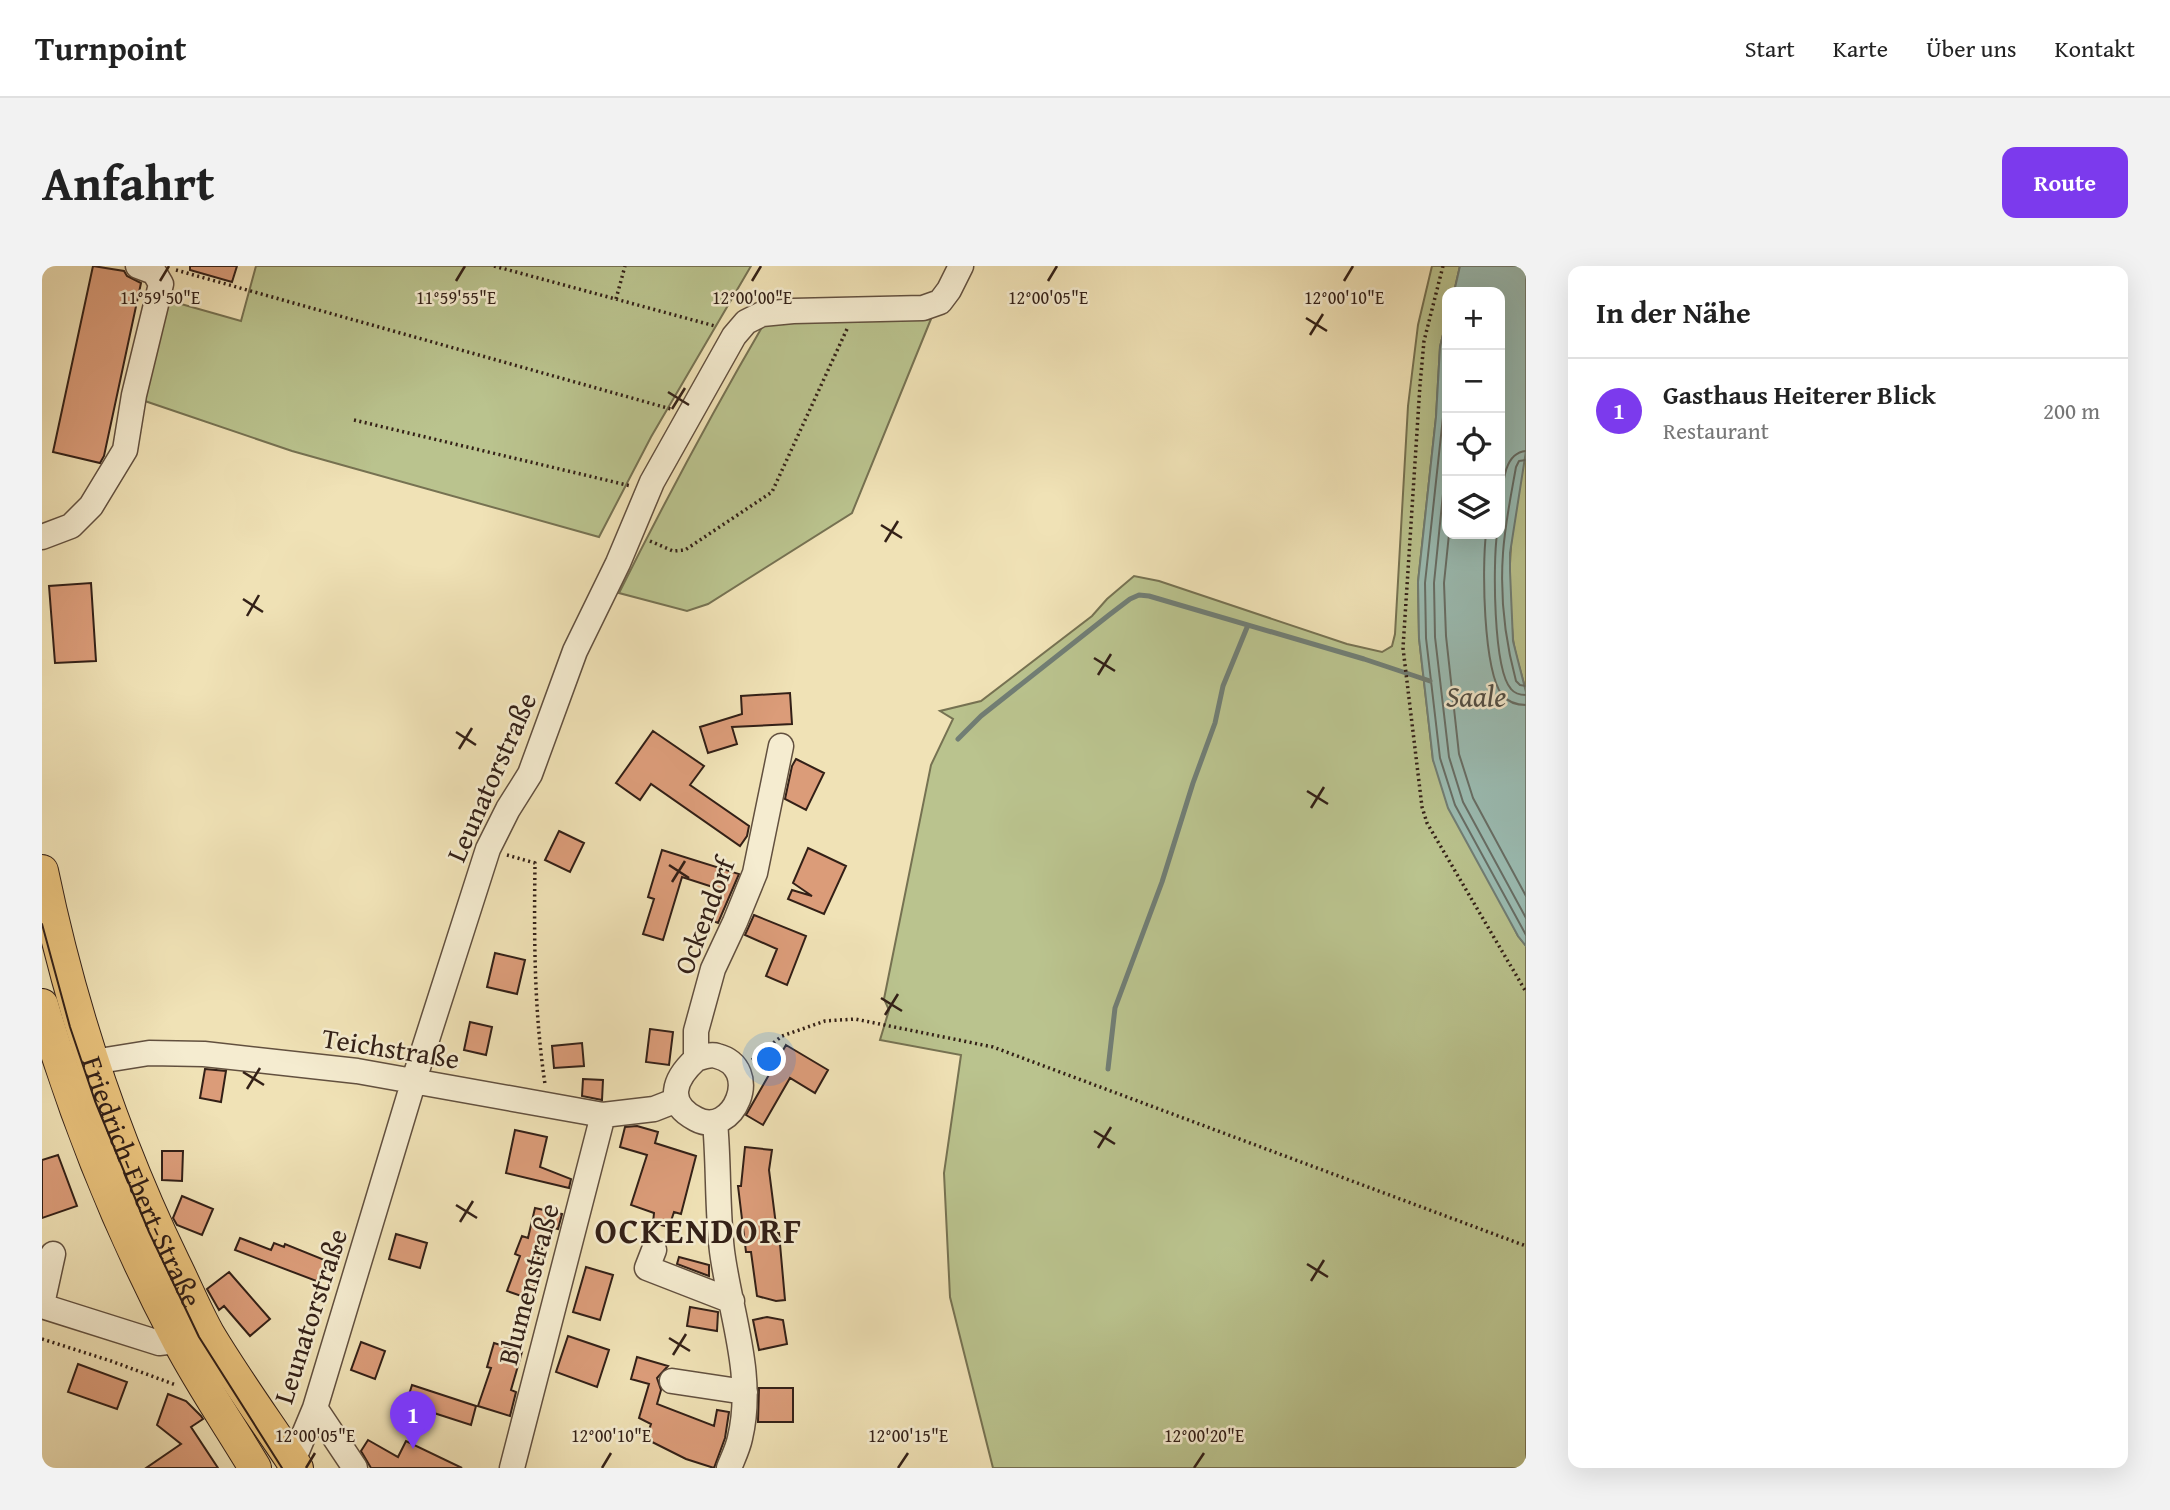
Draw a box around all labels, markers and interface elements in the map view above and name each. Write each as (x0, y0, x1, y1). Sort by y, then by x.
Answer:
text: Turnpoint (35, 24, 187, 72)
text: Start (1745, 31, 1795, 66)
text: Karte (1833, 31, 1888, 66)
text: Über uns (1926, 31, 2017, 66)
text: Kontakt (2055, 31, 2135, 66)
text: Anfahrt (42, 146, 215, 218)
button: Route (2002, 147, 2128, 218)
text: 11°59'50"E (120, 284, 200, 311)
text: 11°59'55"E (416, 284, 496, 311)
text: 12°00'00"E (712, 284, 792, 311)
text: 12°00'05"E (1008, 284, 1088, 311)
text: 12°00'10"E (1304, 284, 1384, 311)
map controls (1442, 287, 1505, 539)
button: + (1442, 287, 1505, 350)
text: In der Nähe (1596, 290, 1751, 334)
button: − (1442, 350, 1505, 413)
text: Gasthaus Heiterer Blick (1663, 375, 1936, 414)
text: 1 (1613, 394, 1625, 427)
text: 200 m (2043, 394, 2100, 427)
button: locate (1442, 413, 1505, 476)
text: Restaurant (1663, 414, 1769, 447)
button: layers (1442, 476, 1505, 539)
water label: Saale (1446, 674, 1506, 718)
street label: Leunatorstraße (435, 685, 546, 868)
street label: Ockendorf (663, 849, 745, 980)
street label: Teichstraße (320, 1016, 463, 1079)
your location (752, 1042, 786, 1076)
street label: Friedrich-Ebert-Straße (72, 1051, 213, 1314)
street label: Blumenstraße (486, 1199, 569, 1369)
district label: OCKENDORF (595, 1205, 803, 1256)
street label: Leunatorstraße (262, 1223, 357, 1409)
pin: 1 (390, 1391, 436, 1449)
text: 12°00'05"E (275, 1422, 355, 1449)
text: 12°00'10"E (571, 1422, 651, 1449)
text: 12°00'15"E (868, 1422, 948, 1449)
text: 12°00'20"E (1164, 1422, 1244, 1449)

